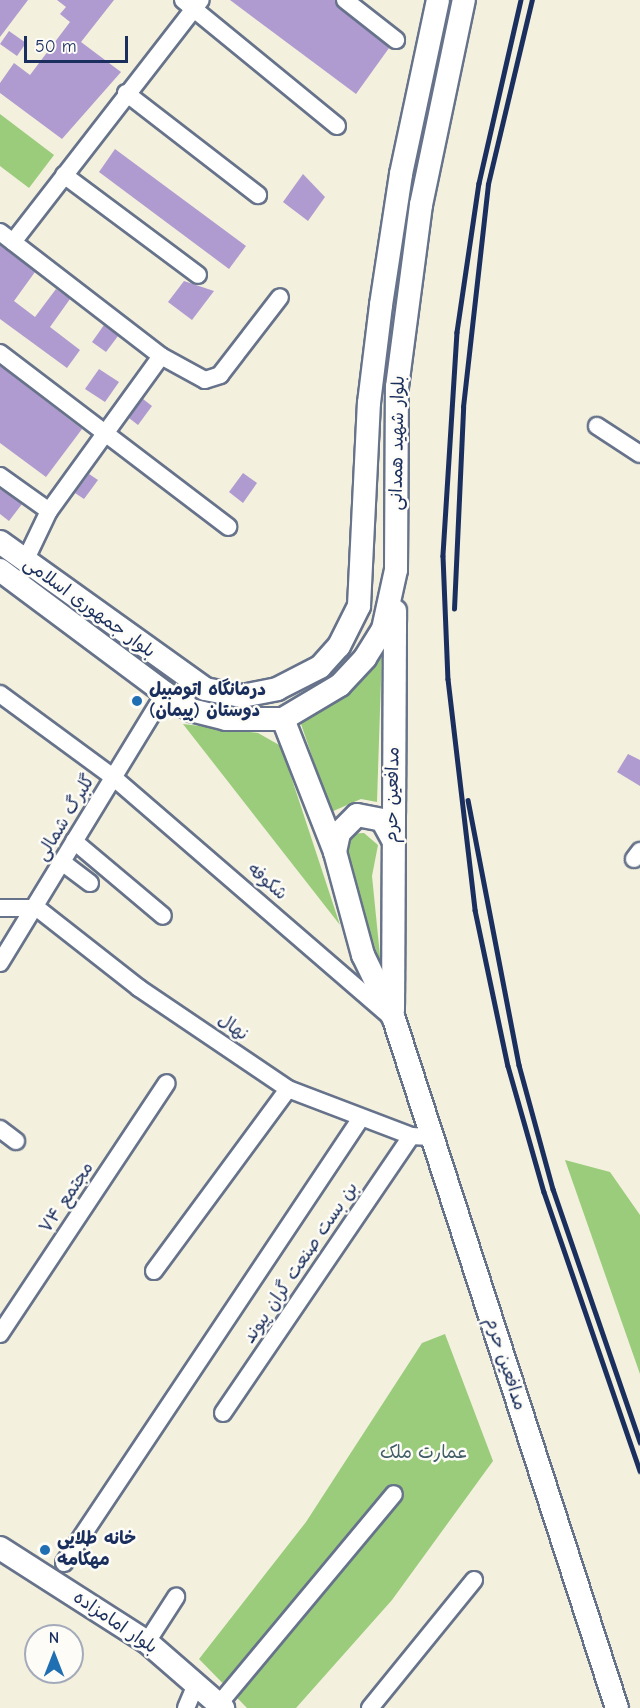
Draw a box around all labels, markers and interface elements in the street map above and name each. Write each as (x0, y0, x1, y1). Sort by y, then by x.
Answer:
scale bar (27, 24, 130, 62)
text: 50 m (35, 36, 77, 57)
street label: بلوار شهید همدانی (386, 375, 410, 511)
street label: بلوار جمهوری اسلامی (19, 553, 159, 663)
place label: درمانگاه اتومبیل دوستان (پیمان) (149, 680, 266, 722)
marker: درمانگاه اتومبیل دوستان (پیمان) (130, 694, 144, 708)
street label: مدافعین حرم (381, 747, 405, 843)
street label: گلبرگ شمالی (32, 771, 100, 865)
street label: شکوفه (243, 859, 291, 905)
street label: نهال (213, 1010, 253, 1046)
street label: مجتمع ۷۴ (35, 1158, 99, 1238)
street label: بن بست صنعت گران پیوند (239, 1178, 363, 1348)
street label: مدافعین حرم (480, 1315, 530, 1413)
park label: عمارت ملک (380, 1442, 468, 1464)
place label: خانه طلایی مهکامه (57, 1529, 136, 1572)
marker: خانه طلایی مهکامه (38, 1543, 52, 1557)
street label: بلوار امامزاده (69, 1587, 161, 1659)
north arrow (24, 1624, 84, 1684)
text: N (49, 1629, 59, 1647)

